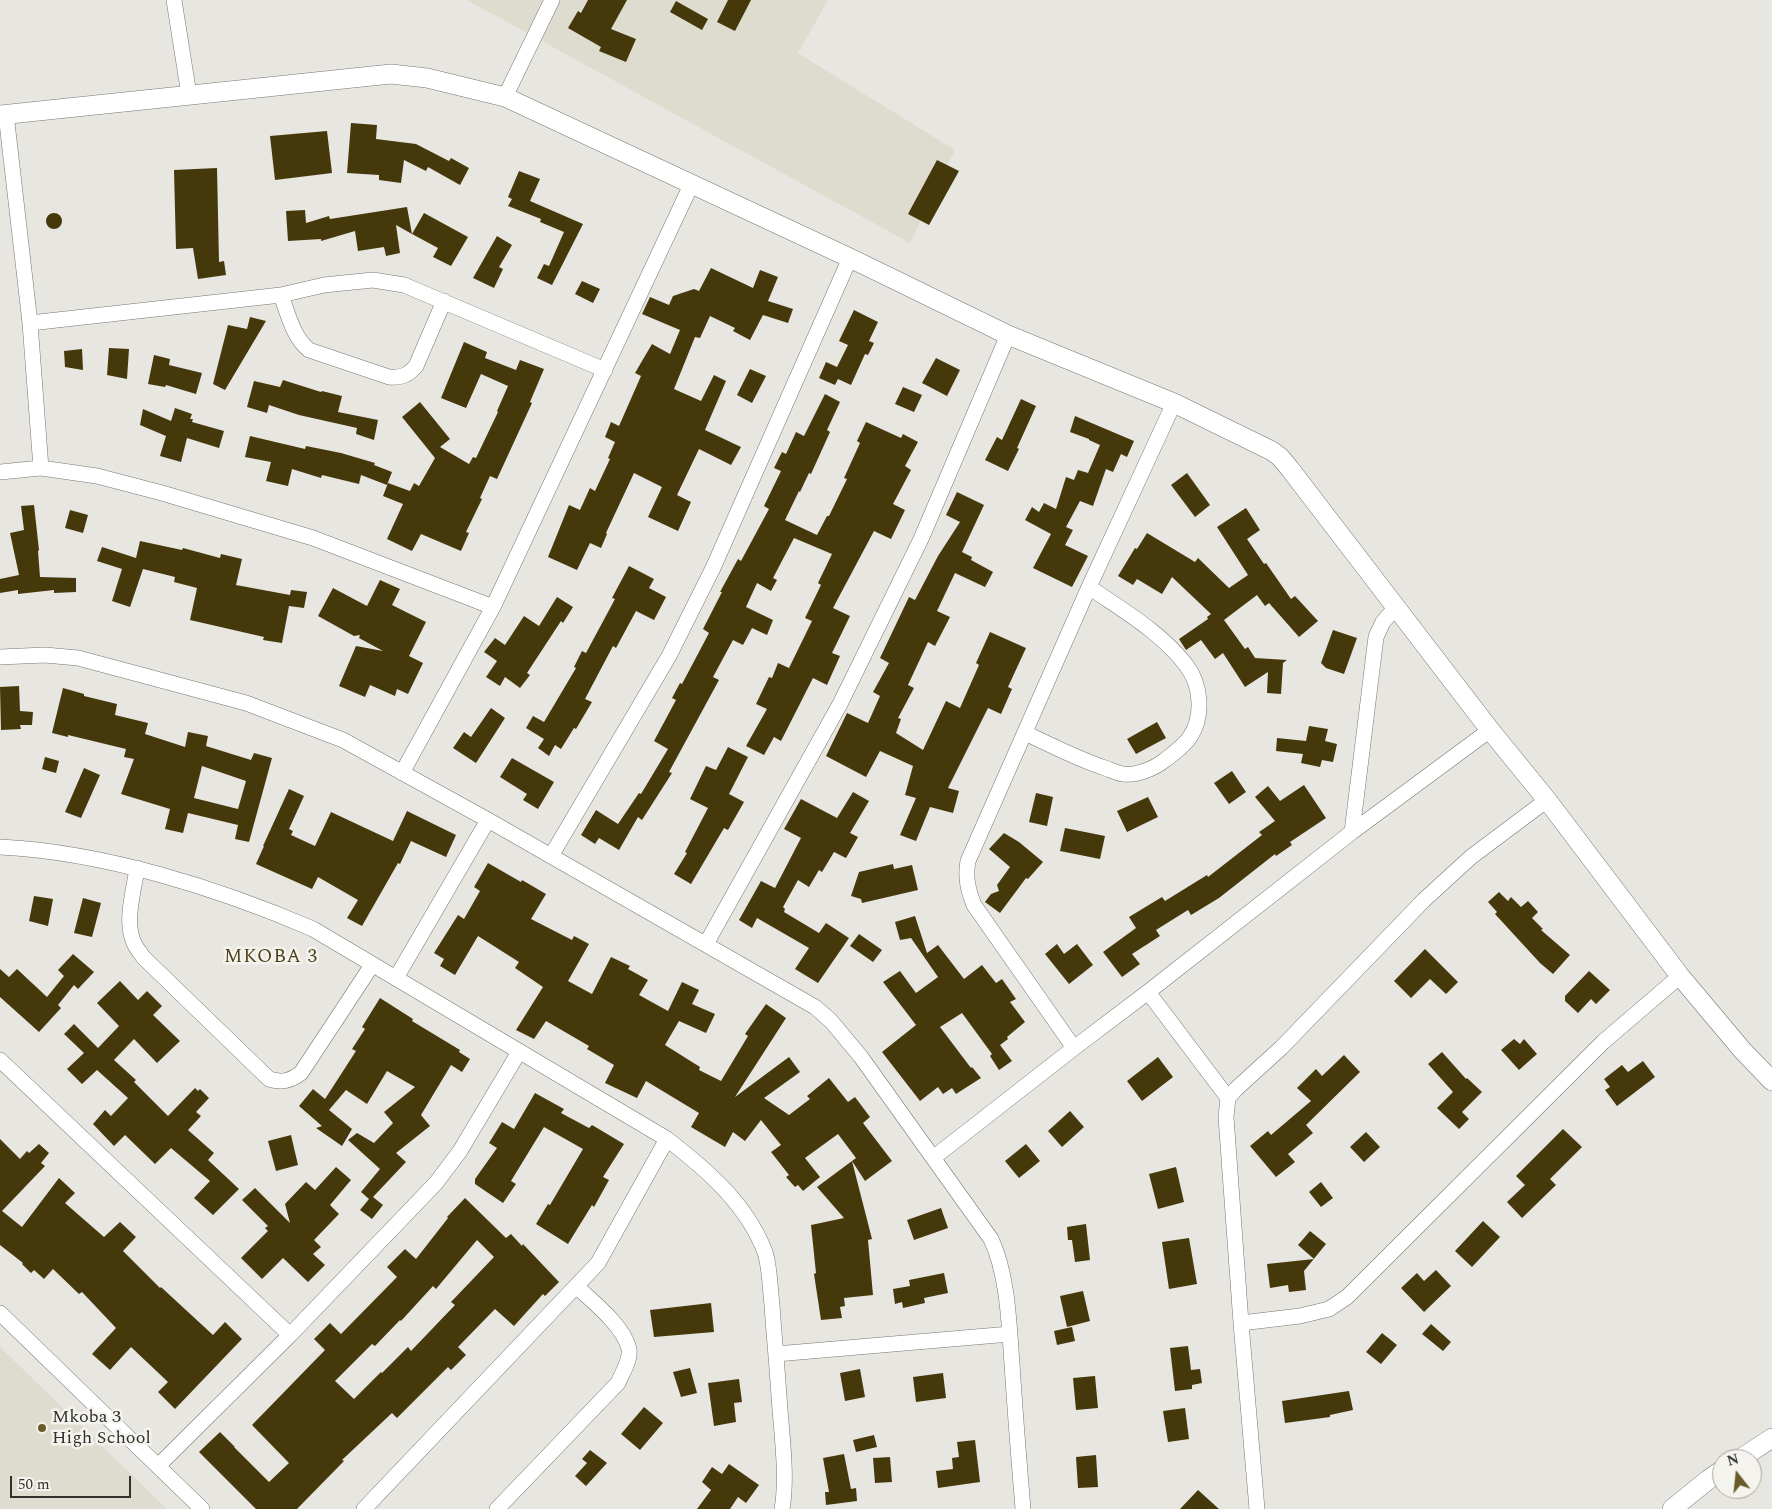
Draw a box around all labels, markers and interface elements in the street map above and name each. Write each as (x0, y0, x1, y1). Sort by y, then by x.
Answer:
district label: MKOBA 3 (223, 947, 319, 969)
place label: Mkoba 3 High School (52, 1407, 151, 1450)
marker: Mkoba 3 High School (36, 1422, 48, 1434)
text: N (1725, 1448, 1741, 1472)
north arrow (1712, 1449, 1762, 1499)
scale bar (12, 1466, 134, 1498)
text: 50 m (18, 1473, 50, 1496)

